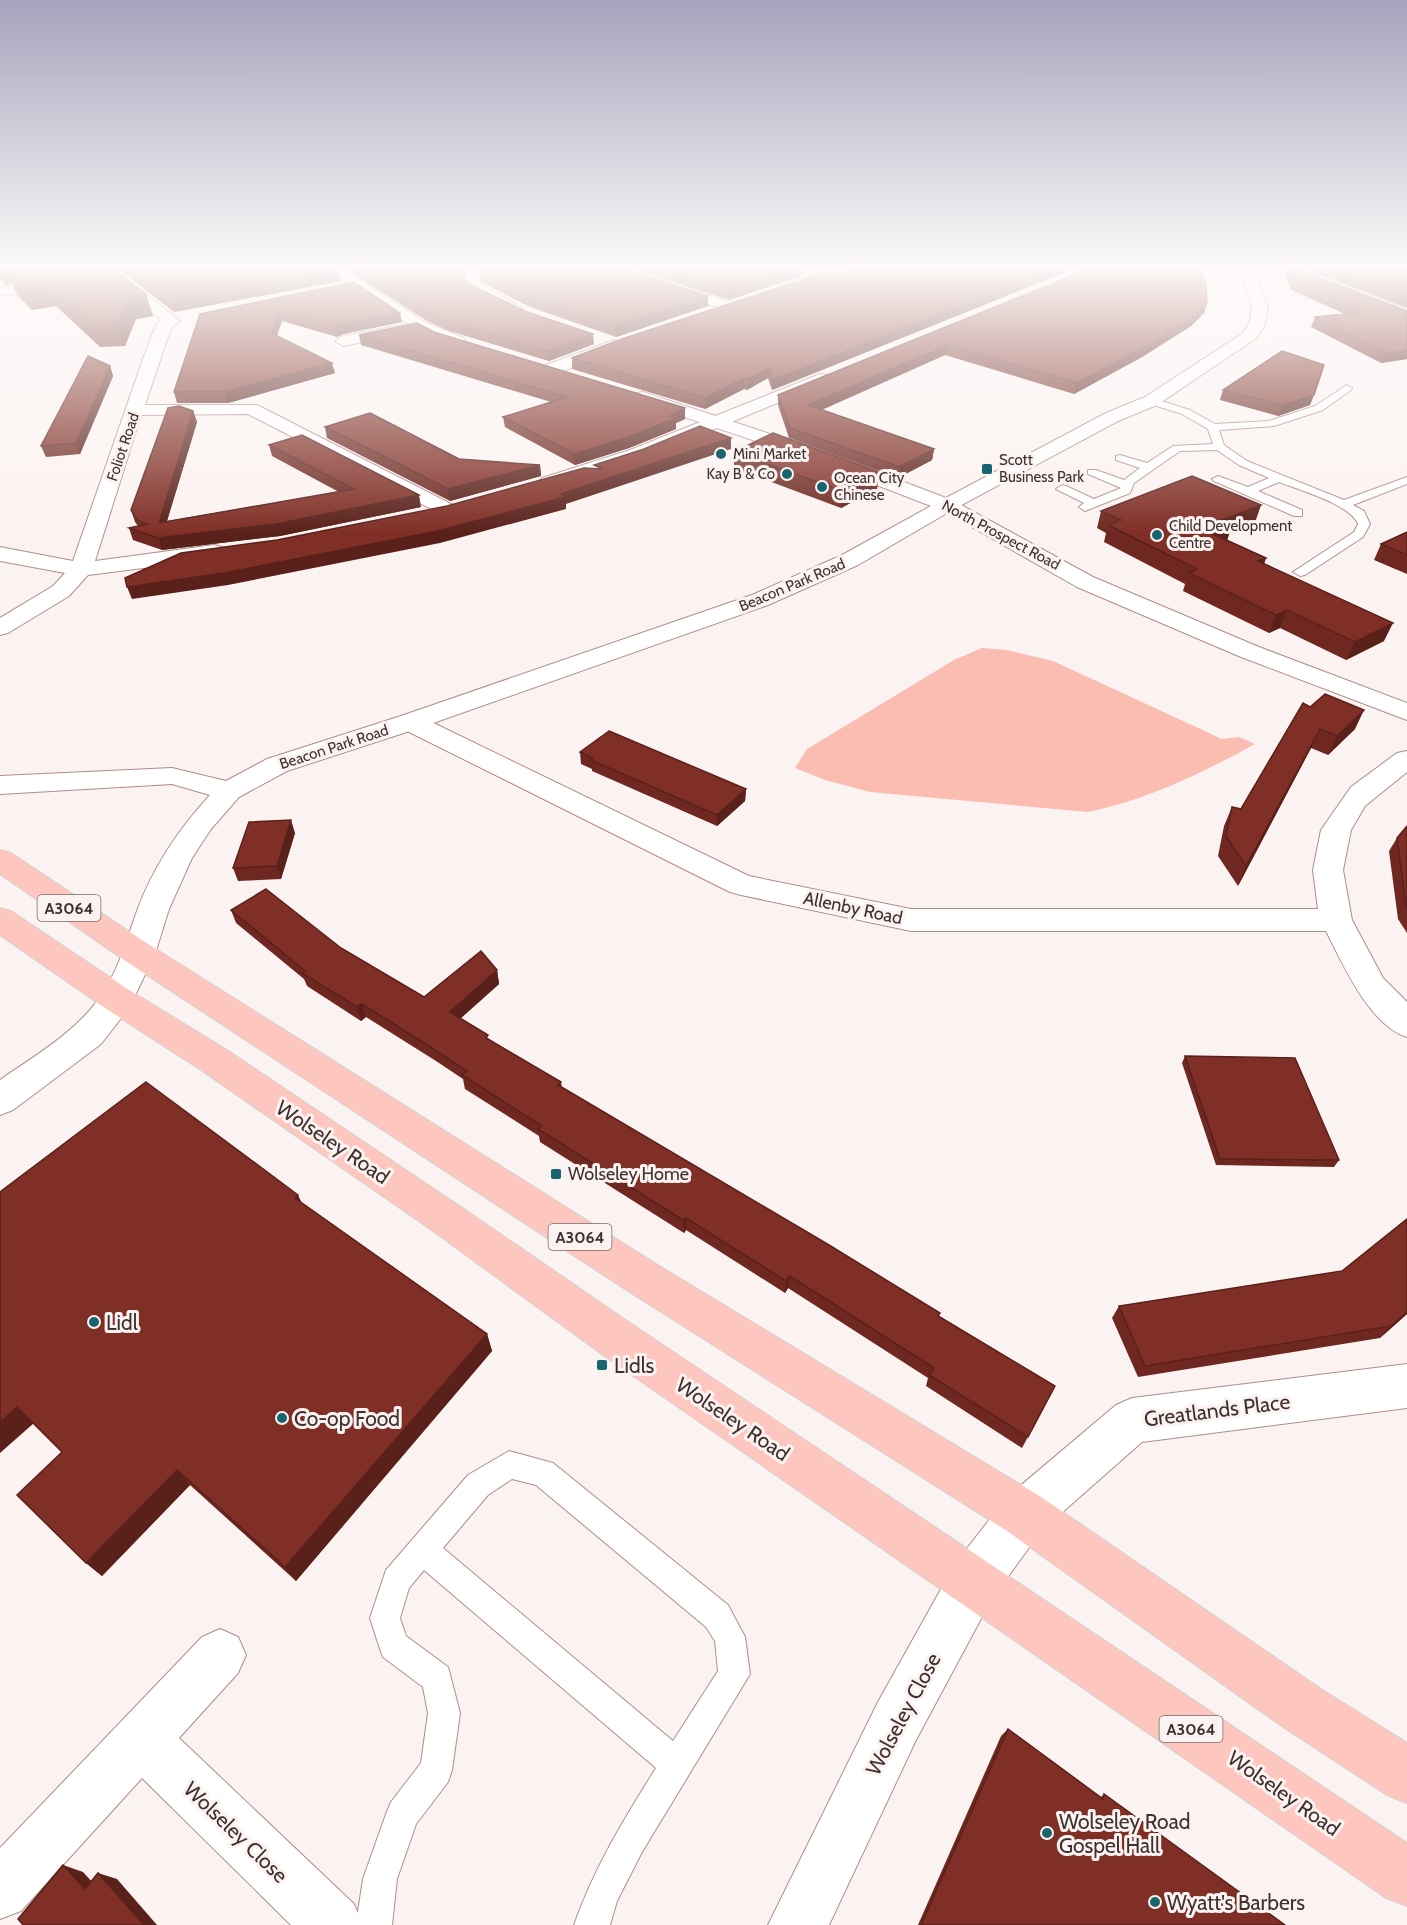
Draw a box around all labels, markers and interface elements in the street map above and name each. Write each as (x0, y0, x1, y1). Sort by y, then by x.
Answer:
street label: Foliot Road (103, 410, 143, 484)
place label: Mini Market (733, 445, 806, 463)
marker: Mini Market (714, 447, 728, 461)
place label: Scott Business Park (999, 451, 1084, 486)
marker: Scott Business Park (980, 462, 994, 476)
place label: Kay B & Co (707, 465, 775, 483)
marker: Kay B & Co (780, 467, 794, 481)
place label: Ocean City Chinese (834, 469, 905, 504)
marker: Ocean City Chinese (815, 480, 829, 494)
street label: North Prospect Road (939, 496, 1063, 574)
place label: Child Development Centre (1169, 517, 1292, 552)
marker: Child Development Centre (1150, 528, 1164, 542)
street label: Beacon Park Road (736, 555, 848, 615)
street label: Beacon Park Road (277, 721, 391, 773)
street label: Allenby Road (801, 887, 905, 929)
road number: A3064 (38, 895, 100, 921)
street label: Wolseley Road (272, 1095, 394, 1189)
place label: Wolseley Home (568, 1163, 689, 1185)
marker: Wolseley Home (549, 1167, 563, 1181)
road number: A3064 (548, 1224, 612, 1250)
place label: Lidl (106, 1310, 138, 1335)
marker: Lidl (87, 1315, 101, 1329)
place label: Lidls (614, 1353, 655, 1378)
marker: Lidls (595, 1358, 609, 1372)
street label: Wolseley Road (672, 1372, 794, 1466)
street label: Greatlands Place (1143, 1389, 1292, 1431)
place label: Co-op Food (294, 1406, 400, 1431)
marker: Co-op Food (275, 1411, 289, 1425)
street label: Wolseley Close (860, 1648, 946, 1779)
road number: A3064 (1160, 1716, 1222, 1742)
street label: Wolseley Road (1223, 1745, 1345, 1841)
street label: Wolseley Close (179, 1776, 293, 1888)
place label: Wolseley Road Gospel Hall (1059, 1809, 1190, 1858)
marker: Wolseley Road Gospel Hall (1040, 1826, 1054, 1840)
place label: Wyatt's Barbers (1167, 1890, 1305, 1915)
marker: Wyatt's Barbers (1148, 1895, 1162, 1909)

